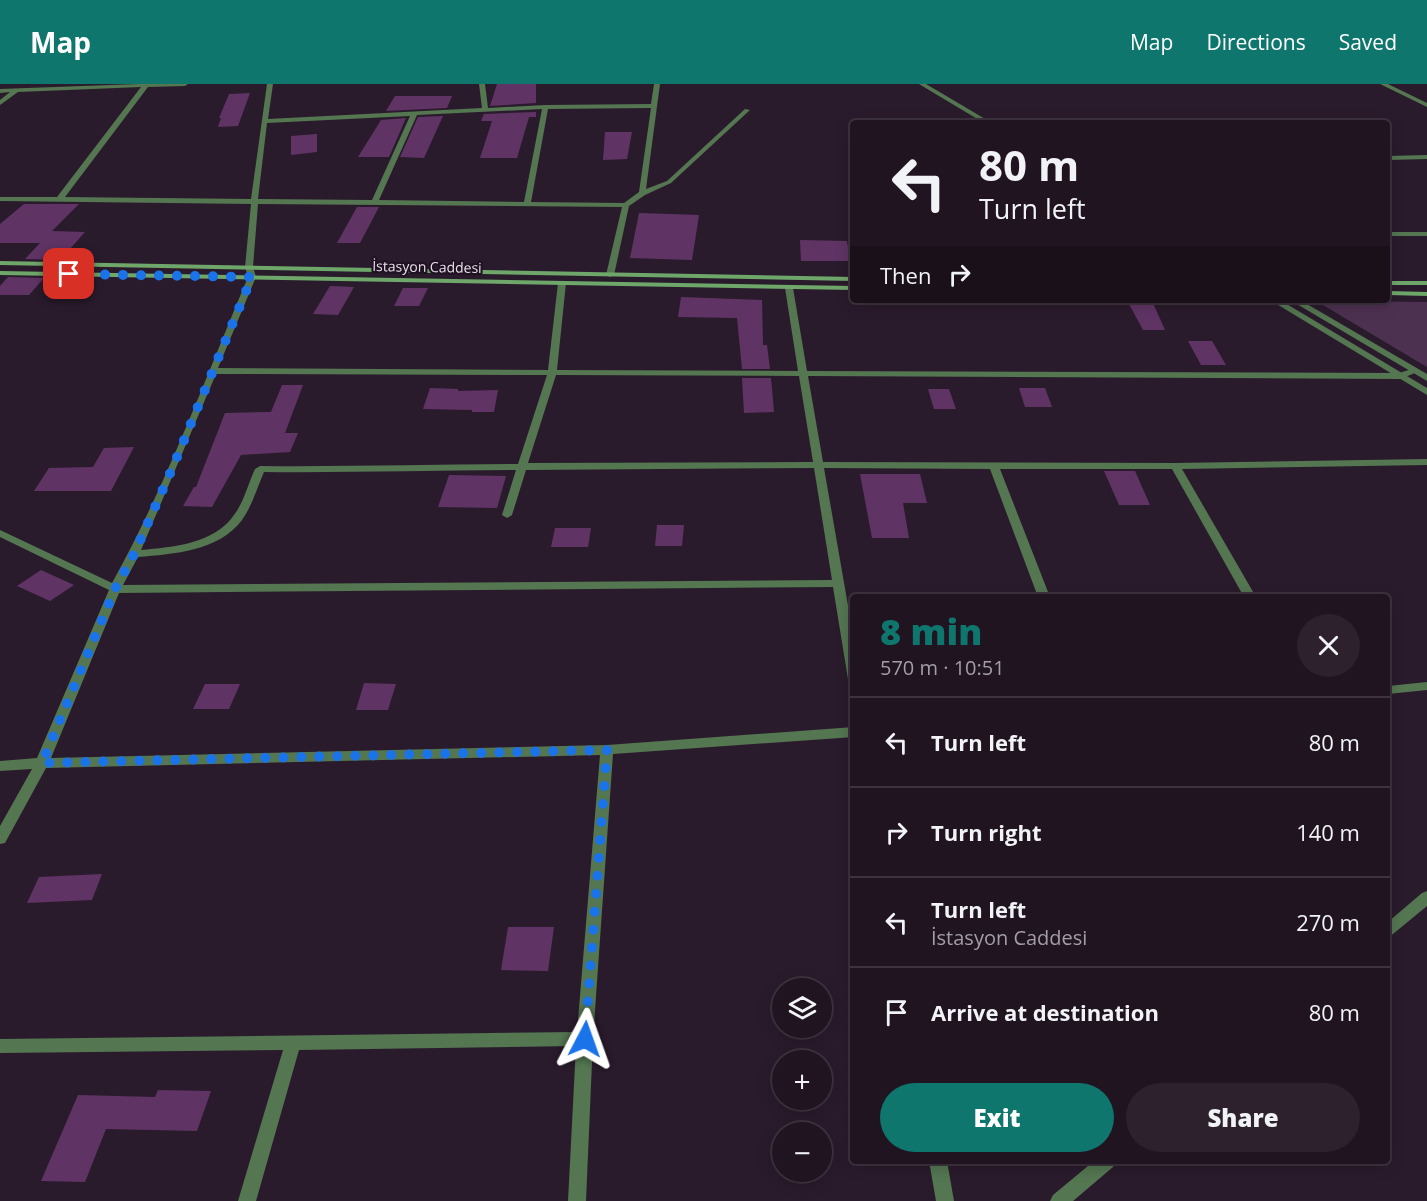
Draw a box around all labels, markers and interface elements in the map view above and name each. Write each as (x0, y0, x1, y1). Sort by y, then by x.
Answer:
text: Map (30, 23, 91, 61)
text: Map (1130, 28, 1173, 56)
text: Directions (1206, 28, 1306, 56)
text: Saved (1339, 28, 1397, 56)
text: 80 m (979, 136, 1079, 193)
icon: left (880, 144, 958, 222)
text: Turn left (979, 190, 1086, 227)
pin (43, 248, 94, 299)
street label: İstasyon Caddesi (372, 256, 482, 277)
icon: arrive (52, 257, 85, 290)
icon: right (943, 258, 976, 291)
text: Then (880, 260, 931, 290)
text: 8 min (880, 607, 982, 656)
button: close (1297, 614, 1360, 677)
text: 570 m · 10:51 (880, 654, 1005, 681)
icon: left (880, 726, 913, 759)
text: Turn left (931, 727, 1026, 757)
text: 80 m (1309, 727, 1360, 757)
icon: right (880, 816, 913, 849)
text: Turn right (931, 817, 1042, 847)
text: 140 m (1296, 817, 1360, 847)
text: Turn left (931, 894, 1026, 924)
icon: left (880, 906, 913, 939)
text: 270 m (1296, 907, 1360, 937)
text: İstasyon Caddesi (931, 924, 1087, 951)
map controls (772, 978, 832, 1182)
button: layers (772, 978, 832, 1038)
icon: arrive (880, 996, 913, 1029)
text: Arrive at destination (931, 997, 1159, 1027)
text: 80 m (1309, 997, 1360, 1027)
position arrow (553, 1007, 617, 1071)
button: + (772, 1050, 832, 1110)
button: Exit (880, 1083, 1114, 1152)
button: Share (1126, 1083, 1360, 1152)
button: − (772, 1122, 832, 1182)

